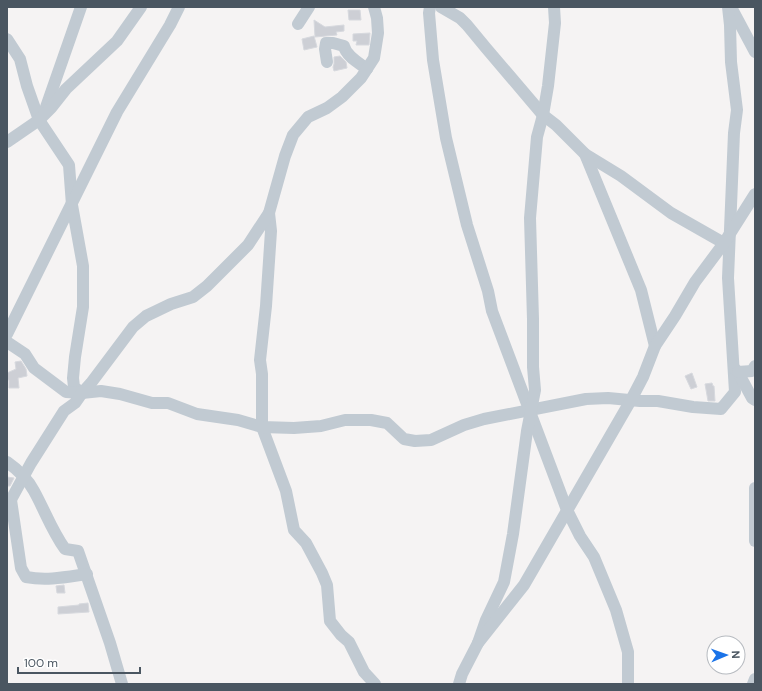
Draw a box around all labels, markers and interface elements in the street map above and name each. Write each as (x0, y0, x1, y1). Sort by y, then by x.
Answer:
north arrow (706, 635, 746, 675)
scale bar (18, 649, 140, 675)
text: N (729, 650, 743, 659)
text: 100 m (24, 655, 58, 671)

